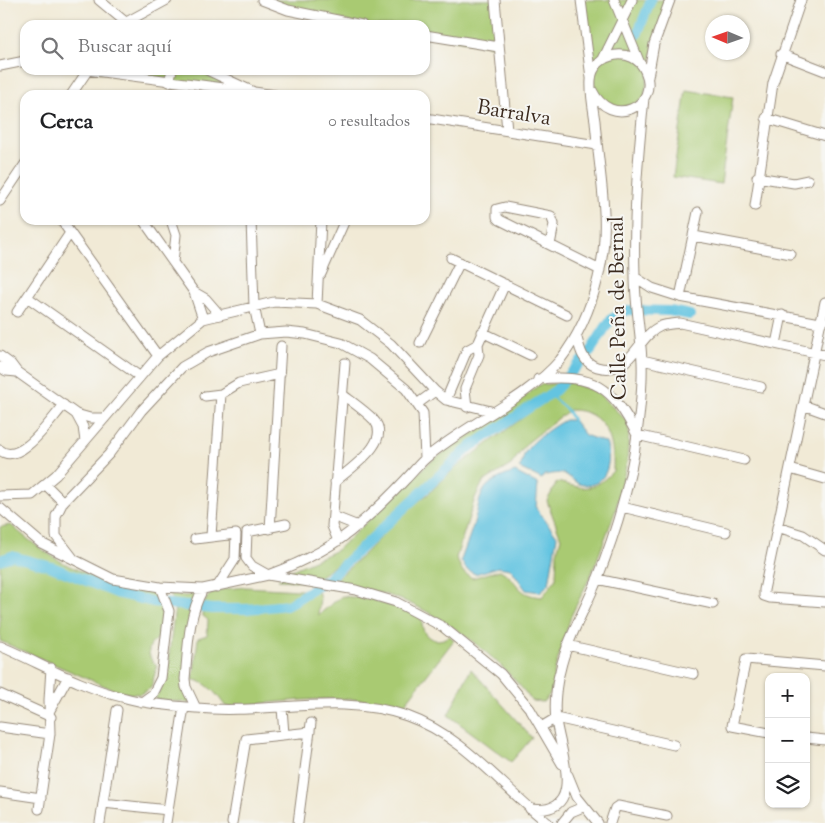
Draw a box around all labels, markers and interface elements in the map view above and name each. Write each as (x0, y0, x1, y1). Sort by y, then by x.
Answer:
north arrow (705, 15, 750, 60)
search box (20, 20, 430, 75)
icon: search (38, 34, 66, 62)
text: Buscar aquí (78, 34, 172, 61)
street label: Barralva (475, 93, 553, 135)
text: Cerca (40, 108, 93, 138)
text: 0 resultados (328, 111, 410, 134)
street label: Calle Peña de Bernal (602, 216, 636, 400)
map controls (765, 673, 810, 808)
button: + (765, 673, 810, 718)
button: − (765, 718, 810, 763)
button: layers (765, 763, 810, 808)

